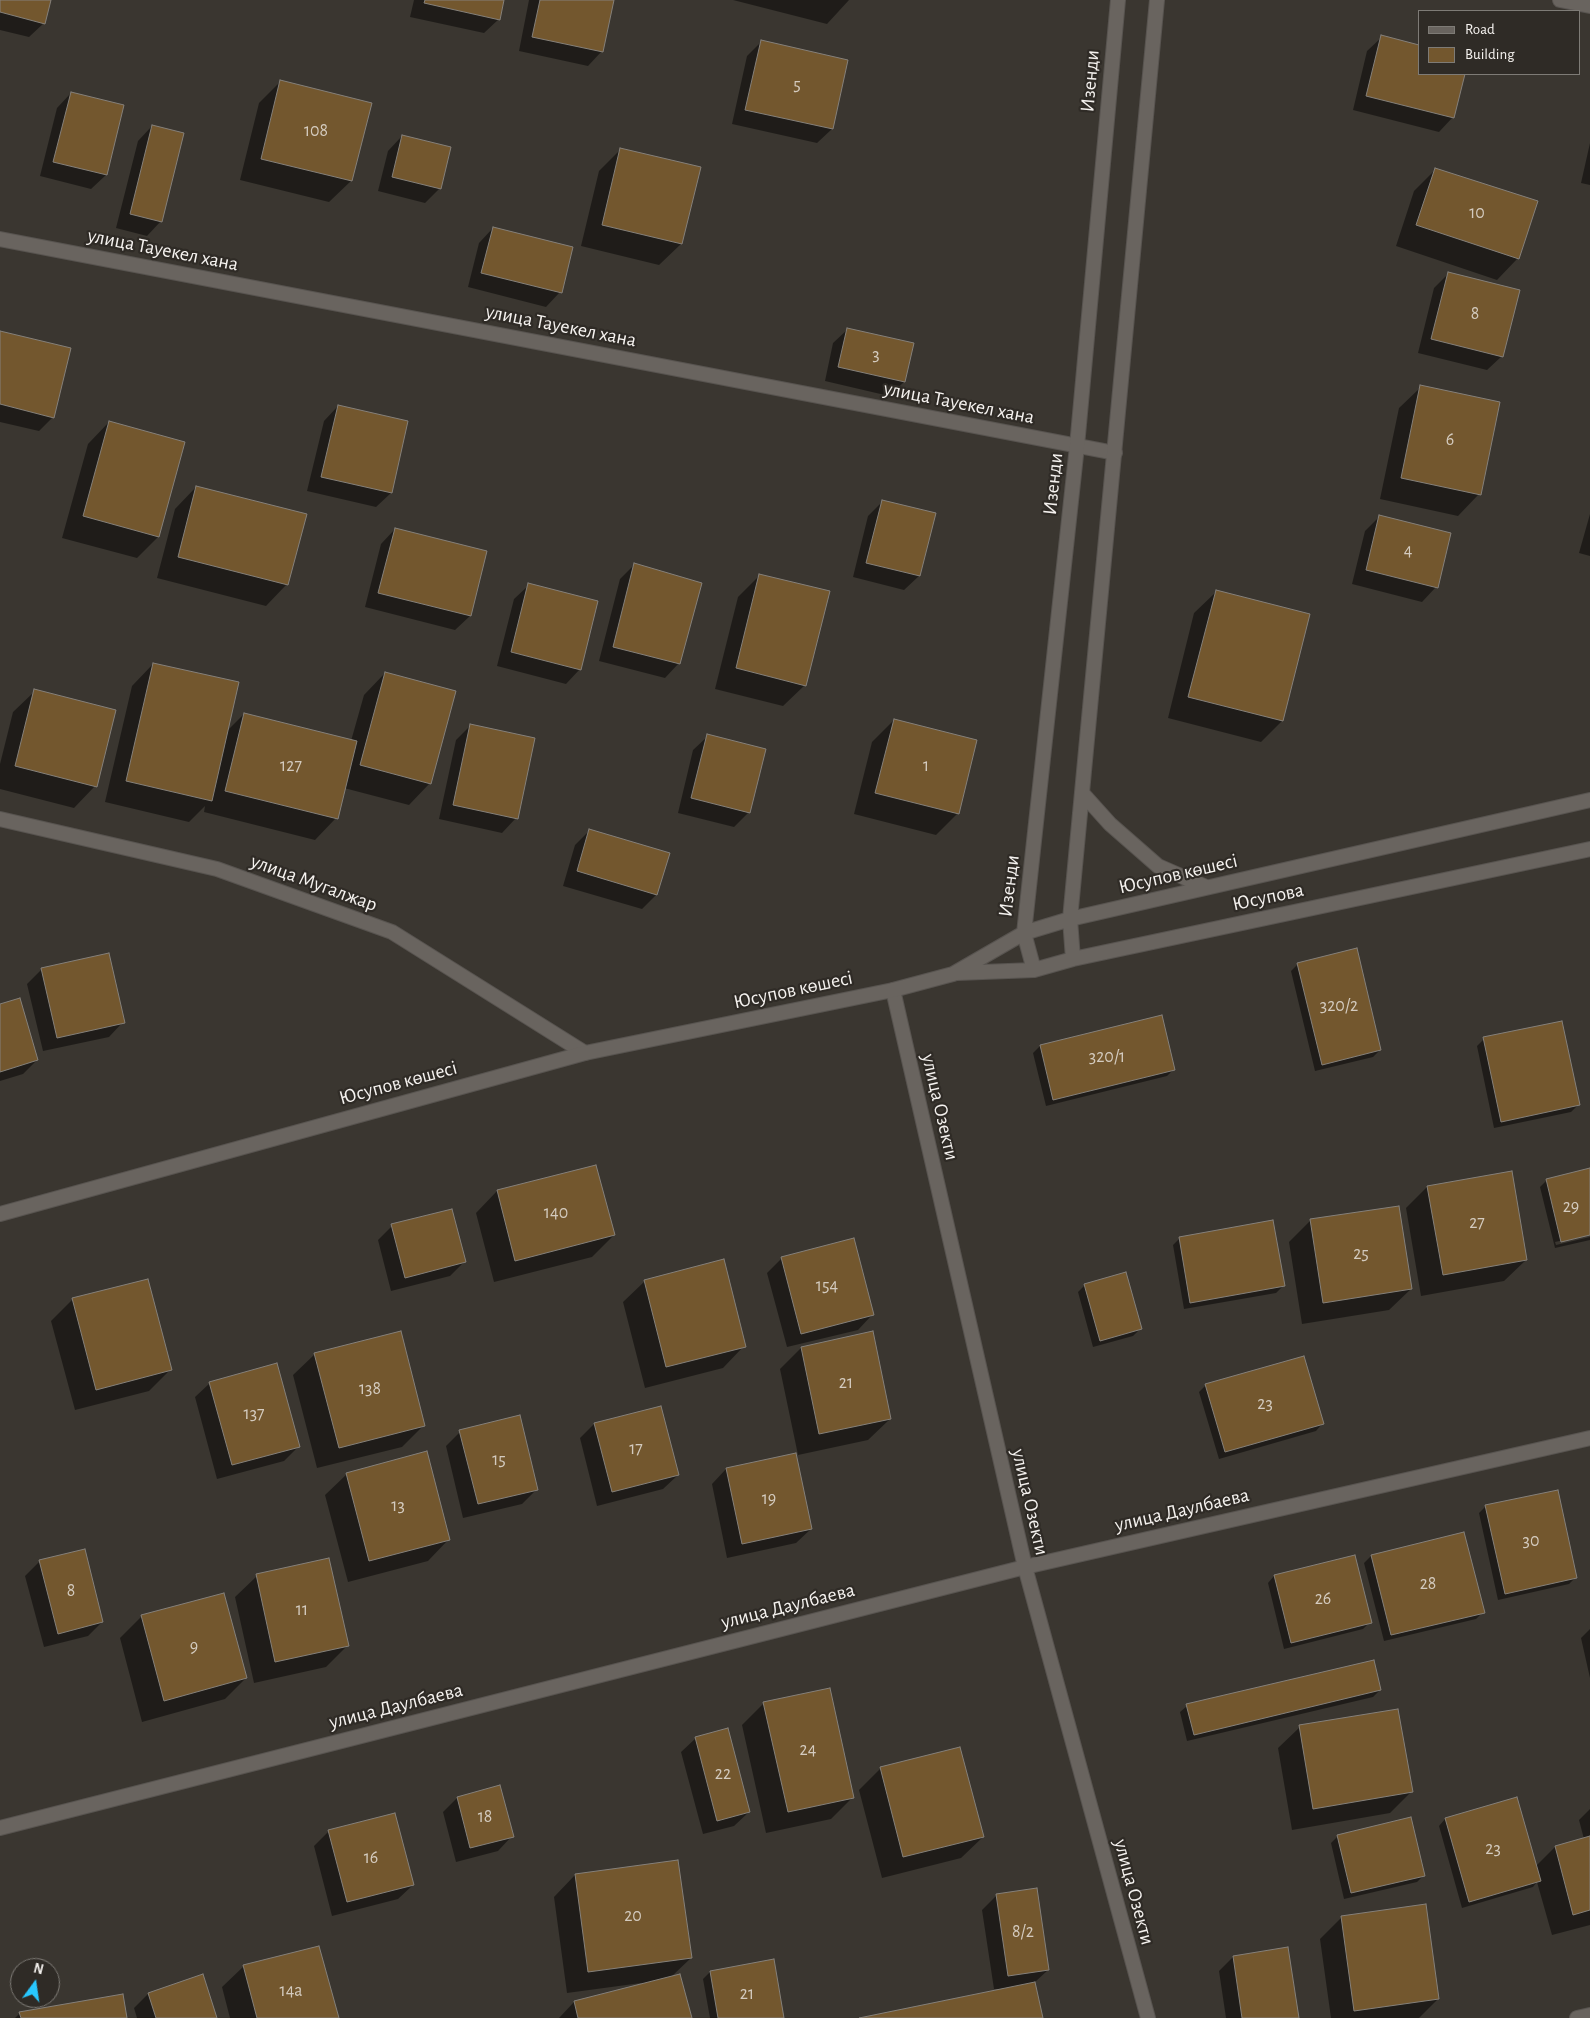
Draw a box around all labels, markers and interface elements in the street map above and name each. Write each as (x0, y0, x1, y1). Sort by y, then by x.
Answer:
legend (1418, 10, 1580, 75)
text: Road (1465, 22, 1495, 37)
text: Building (1465, 47, 1515, 62)
street label: Изенди (1075, 49, 1105, 113)
house number: 5 (793, 74, 801, 96)
house number: 108 (304, 120, 328, 142)
house number: 10 (1469, 202, 1485, 224)
street label: улица Тауекел хана (85, 224, 241, 276)
street label: улица Тауекел хана (483, 300, 639, 352)
house number: 8 (1471, 303, 1479, 325)
house number: 3 (872, 344, 880, 366)
street label: улица Тауекел хана (881, 377, 1037, 429)
house number: 6 (1446, 429, 1454, 451)
street label: Изенди (1038, 452, 1068, 516)
house number: 4 (1404, 540, 1412, 562)
house number: 127 (280, 755, 302, 777)
house number: 1 (923, 755, 929, 777)
street label: улица Мугалжар (248, 849, 380, 917)
street label: Юсупов көшесі (1116, 849, 1240, 899)
street label: Изенди (993, 854, 1025, 918)
street label: Юсупова (1230, 878, 1306, 916)
street label: Юсупов көшесі (731, 966, 855, 1014)
house number: 320/2 (1320, 995, 1358, 1017)
house number: 320/1 (1089, 1046, 1125, 1068)
street label: улица Озекти (916, 1051, 964, 1163)
street label: Юсупов көшесі (336, 1056, 460, 1110)
house number: 29 (1563, 1196, 1579, 1218)
house number: 140 (544, 1202, 568, 1224)
house number: 27 (1469, 1212, 1485, 1234)
house number: 25 (1353, 1243, 1369, 1265)
house number: 154 (816, 1275, 838, 1297)
house number: 21 (839, 1372, 853, 1394)
house number: 138 (359, 1378, 381, 1400)
house number: 23 (1257, 1393, 1273, 1415)
house number: 137 (243, 1403, 265, 1425)
house number: 17 (629, 1438, 643, 1460)
street label: улица Озекти (1006, 1446, 1054, 1558)
house number: 15 (492, 1449, 506, 1471)
street label: улица Даулбаева (1113, 1483, 1251, 1537)
house number: 19 (762, 1488, 776, 1510)
house number: 13 (391, 1495, 405, 1517)
house number: 30 (1523, 1530, 1539, 1552)
house number: 28 (1420, 1573, 1436, 1595)
street label: улица Даулбаева (719, 1578, 857, 1634)
house number: 8 (67, 1580, 75, 1602)
house number: 26 (1315, 1588, 1331, 1610)
house number: 11 (296, 1599, 308, 1621)
house number: 9 (190, 1636, 198, 1658)
street label: улица Даулбаева (327, 1678, 465, 1734)
house number: 24 (800, 1739, 816, 1761)
house number: 22 (715, 1763, 731, 1785)
house number: 18 (478, 1806, 492, 1828)
street label: улица Озекти (1108, 1836, 1160, 1948)
house number: 23 (1485, 1838, 1501, 1860)
house number: 16 (364, 1847, 378, 1869)
house number: 20 (624, 1905, 642, 1927)
house number: 8/2 (1012, 1921, 1034, 1943)
north arrow (10, 1958, 60, 2008)
text: N (32, 1961, 45, 1977)
house number: 14а (279, 1980, 303, 2002)
house number: 21 (740, 1983, 754, 2005)

